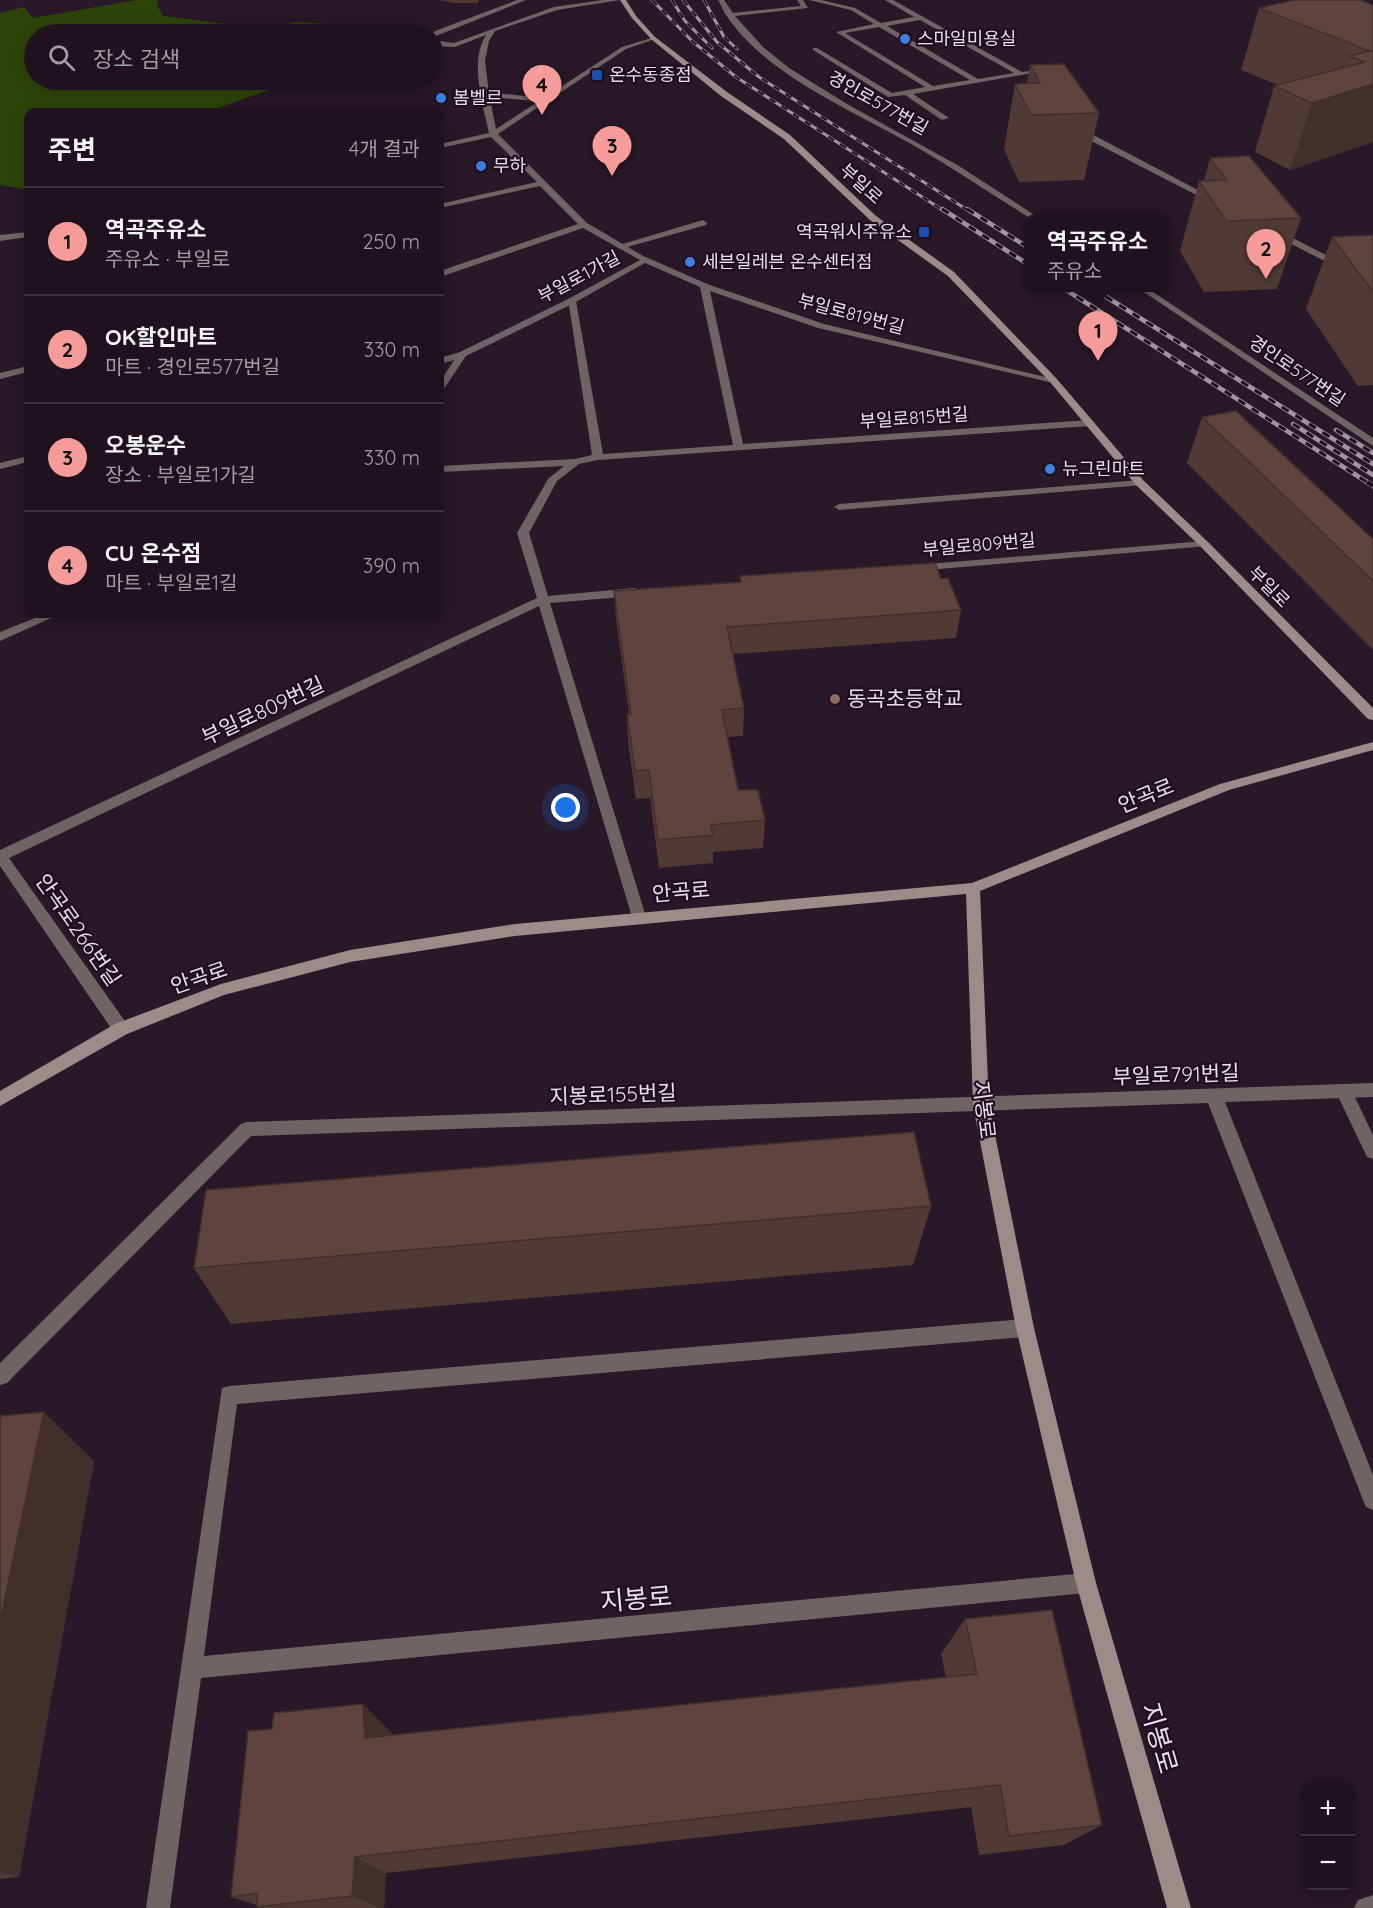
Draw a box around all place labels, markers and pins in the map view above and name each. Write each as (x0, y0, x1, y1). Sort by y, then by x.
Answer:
place label: 스마일미용실 (917, 27, 1016, 50)
marker: 스마일미용실 (898, 32, 912, 46)
place label: 온수동종점 (609, 63, 692, 86)
pin: 4 (522, 66, 562, 115)
marker: 온수동종점 (590, 68, 604, 82)
place label: 봄벨르 (453, 86, 503, 109)
marker: 봄벨르 (434, 91, 448, 105)
pin: 3 (592, 126, 632, 176)
place label: 무하 (493, 154, 527, 177)
marker: 무하 (474, 159, 488, 173)
place label: 역곡워시주유소 (796, 220, 912, 243)
marker: 역곡워시주유소 (917, 225, 931, 239)
pin: 2 (1246, 230, 1286, 279)
place label: 세븐일레븐 온수센터점 (702, 250, 873, 273)
marker: 세븐일레븐 온수센터점 (683, 255, 697, 269)
pin: 1 (1078, 312, 1118, 361)
place label: 뉴그린마트 (1062, 457, 1145, 480)
marker: 뉴그린마트 (1043, 462, 1057, 476)
place label: 동곡초등학교 (847, 685, 963, 711)
marker: 동곡초등학교 (828, 692, 842, 706)

